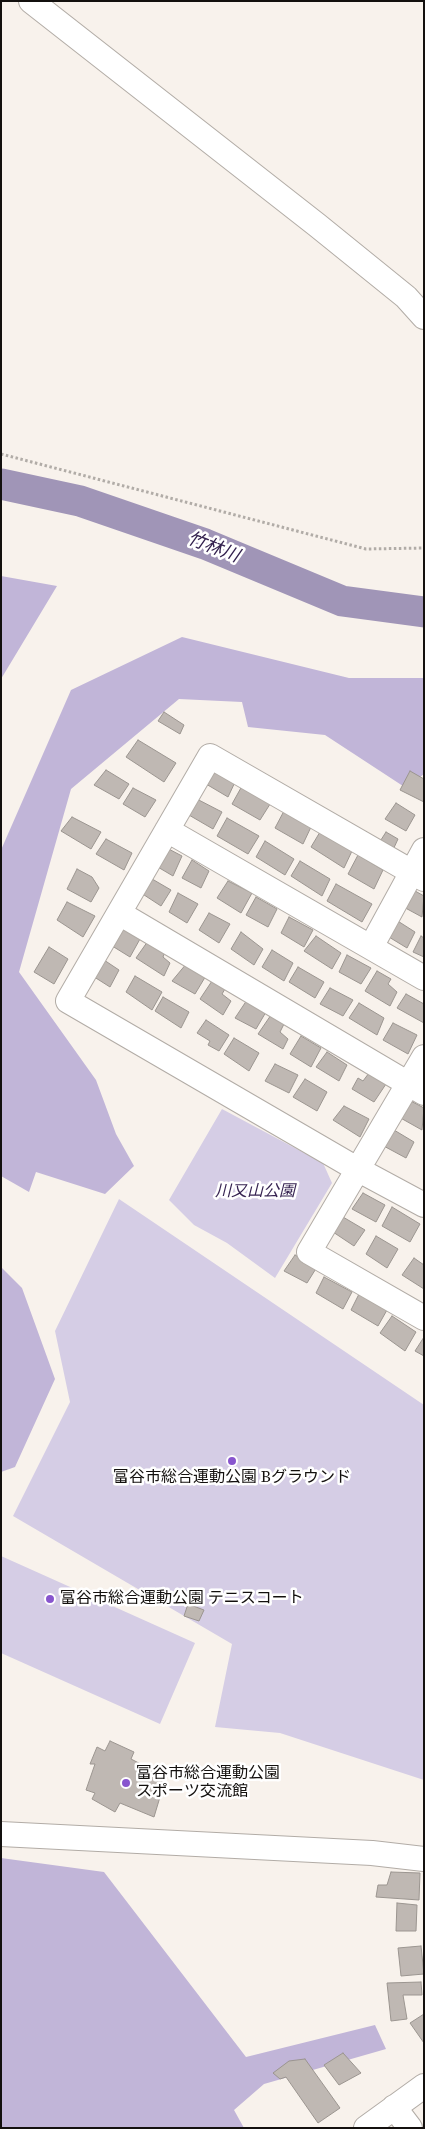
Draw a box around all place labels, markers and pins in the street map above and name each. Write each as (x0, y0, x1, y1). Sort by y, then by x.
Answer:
marker: 富谷市総合運動公園 Bグラウンド (226, 1455, 238, 1467)
place label: 富谷市総合運動公園 Bグラウンド (113, 1468, 351, 1488)
place label: 富谷市総合運動公園 テニスコート (60, 1589, 304, 1609)
marker: 富谷市総合運動公園 テニスコート (44, 1593, 56, 1605)
place label: 富谷市総合運動公園 スポーツ交流館 (136, 1764, 280, 1802)
marker: 富谷市総合運動公園 スポーツ交流館 (120, 1777, 132, 1789)

